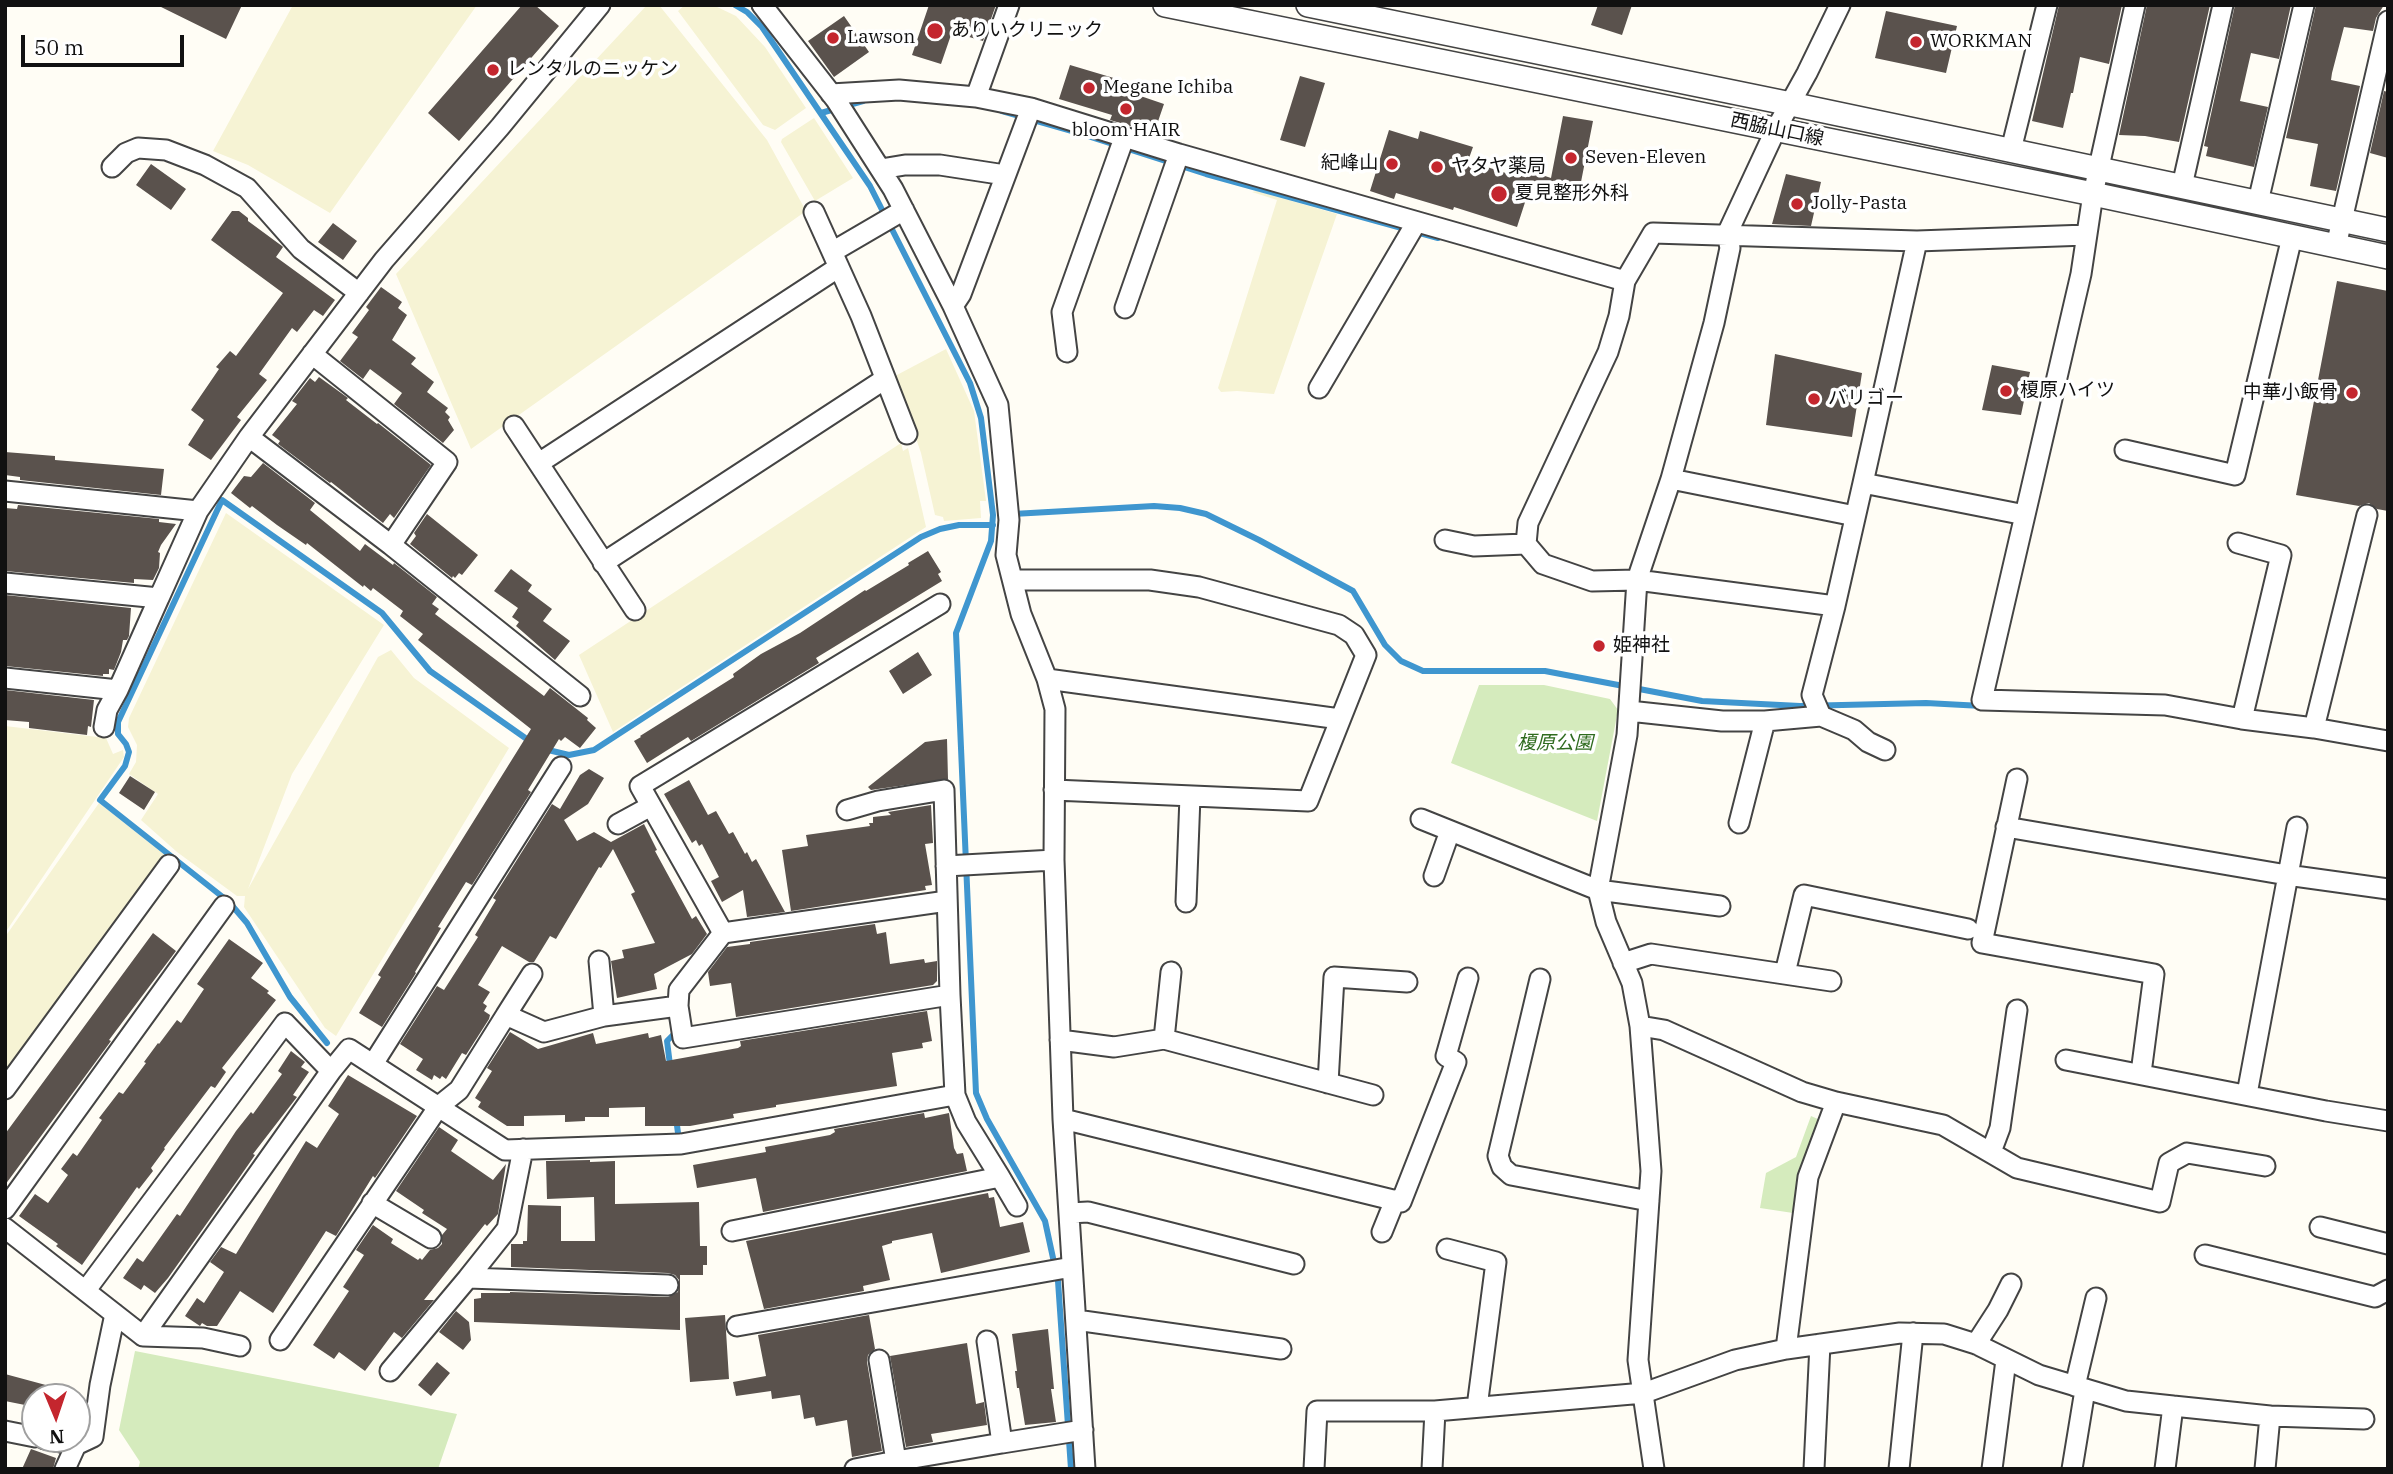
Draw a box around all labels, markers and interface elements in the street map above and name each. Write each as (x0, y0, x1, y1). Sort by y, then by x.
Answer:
place label: ありいクリニック (951, 20, 1103, 42)
scale bar (24, 21, 187, 65)
marker: ありいクリニック (925, 21, 945, 41)
place label: Lawson (847, 27, 915, 49)
marker: Lawson (825, 30, 841, 46)
place label: WORKMAN (1930, 31, 2032, 53)
text: 50 m (34, 33, 84, 61)
marker: WORKMAN (1908, 34, 1924, 50)
place label: レンタルのニッケン (507, 59, 678, 81)
marker: レンタルのニッケン (485, 62, 501, 78)
place label: Megane Ichiba (1103, 77, 1233, 99)
marker: Megane Ichiba (1081, 80, 1097, 96)
marker: bloom HAIR (1118, 101, 1134, 117)
street label: 西脇山口線 (1728, 109, 1826, 151)
place label: bloom HAIR (1072, 120, 1180, 142)
place label: Seven-Eleven (1585, 147, 1706, 169)
marker: Seven-Eleven (1563, 150, 1579, 166)
place label: 紀峰山 (1321, 153, 1378, 175)
marker: 紀峰山 (1384, 156, 1400, 172)
place label: ヤタヤ薬局 (1451, 156, 1546, 178)
marker: ヤタヤ薬局 (1429, 159, 1445, 175)
place label: 夏見整形外科 (1515, 183, 1629, 205)
marker: 夏見整形外科 (1489, 184, 1509, 204)
place label: Jolly-Pasta (1811, 193, 1907, 215)
marker: Jolly-Pasta (1789, 196, 1805, 212)
place label: 榎原ハイツ (2020, 380, 2115, 402)
place label: 中華小飯骨 (2243, 382, 2338, 404)
marker: 榎原ハイツ (1998, 383, 2014, 399)
marker: 中華小飯骨 (2344, 385, 2360, 401)
place label: バリゴー (1828, 388, 1904, 410)
marker: バリゴー (1806, 391, 1822, 407)
place label: 姫神社 (1613, 635, 1670, 657)
marker: 姫神社 (1591, 638, 1607, 654)
park label: 榎原公園 (1517, 733, 1593, 755)
north arrow (21, 1383, 91, 1453)
text: N (49, 1425, 65, 1449)

